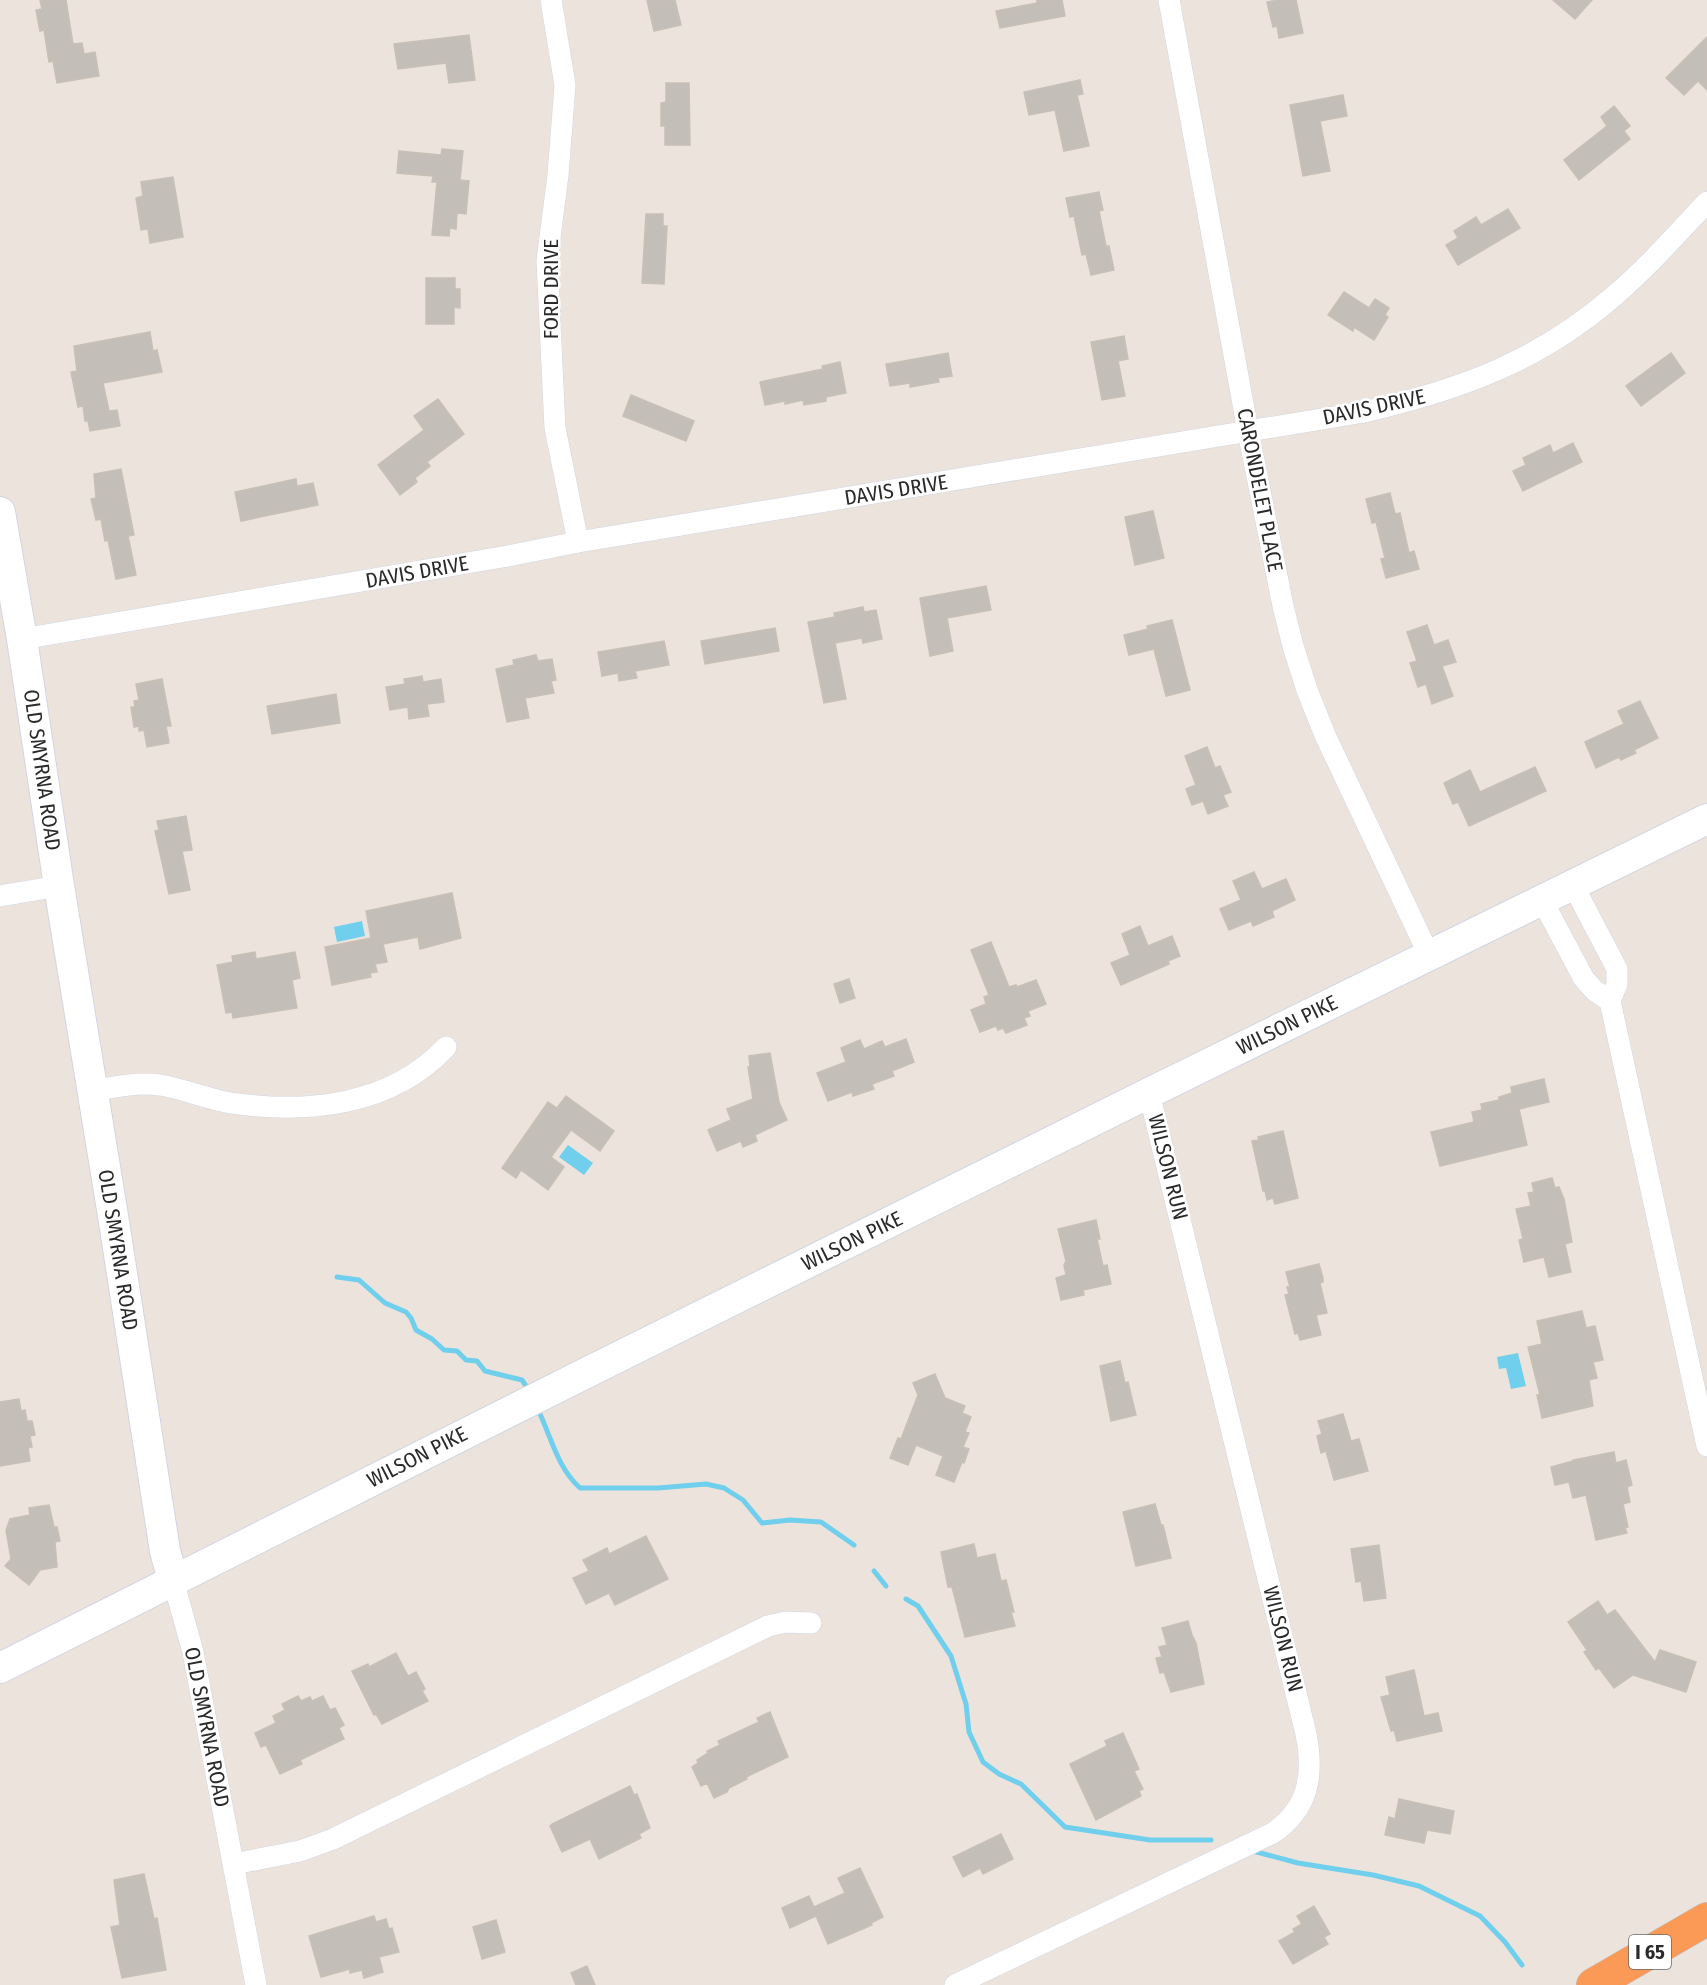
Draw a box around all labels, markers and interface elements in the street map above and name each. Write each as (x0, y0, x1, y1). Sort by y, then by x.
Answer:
street label: FORD DRIVE (538, 239, 564, 339)
street label: DAVIS DRIVE (1320, 383, 1428, 431)
street label: CARONDELET PLACE (1231, 406, 1289, 574)
street label: DAVIS DRIVE (843, 469, 950, 511)
street label: DAVIS DRIVE (364, 550, 471, 594)
street label: OLD SMYRNA ROAD (18, 688, 66, 852)
street label: WILSON PIKE (1232, 989, 1342, 1061)
street label: WILSON RUN (1142, 1112, 1194, 1222)
street label: OLD SMYRNA ROAD (92, 1168, 144, 1332)
street label: WILSON PIKE (797, 1205, 907, 1277)
street label: WILSON PIKE (363, 1421, 472, 1493)
street label: WILSON RUN (1257, 1584, 1309, 1694)
street label: OLD SMYRNA ROAD (179, 1645, 235, 1809)
road number: I 65 (1629, 1935, 1671, 1969)

